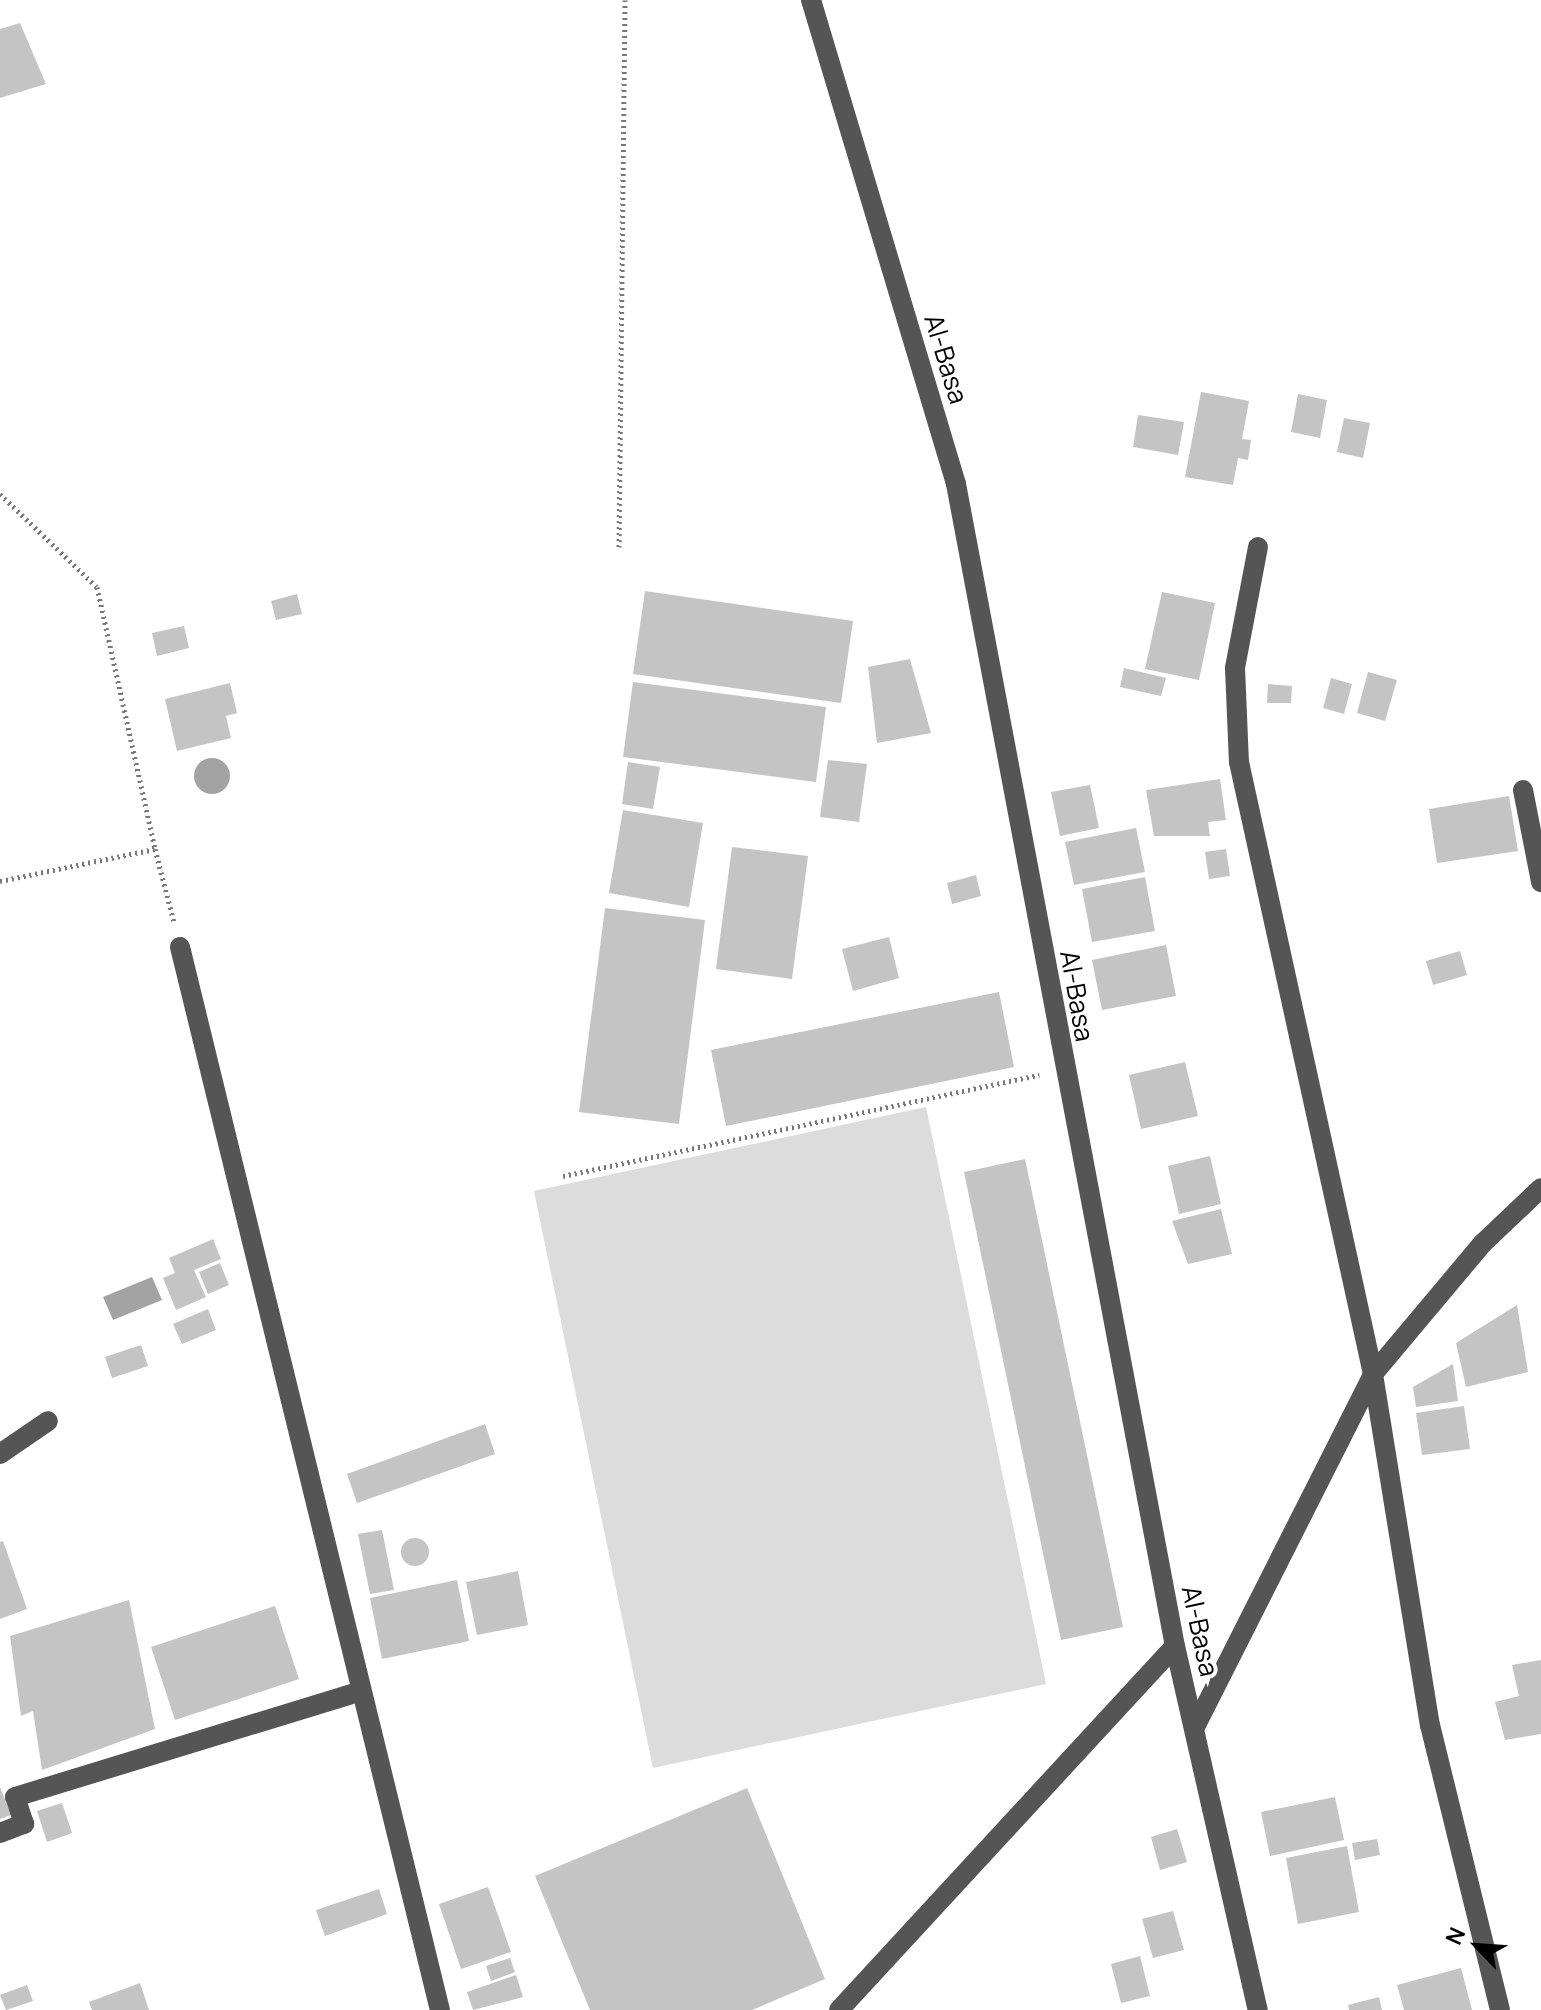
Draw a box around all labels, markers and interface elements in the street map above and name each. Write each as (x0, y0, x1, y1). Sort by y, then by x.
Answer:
street label: Al-Basa (918, 310, 974, 408)
street label: Al-Basa (1054, 948, 1100, 1044)
street label: Al-Basa (1175, 1583, 1225, 1679)
north arrow (1437, 1906, 1517, 1986)
text: N (1438, 1922, 1472, 1949)

